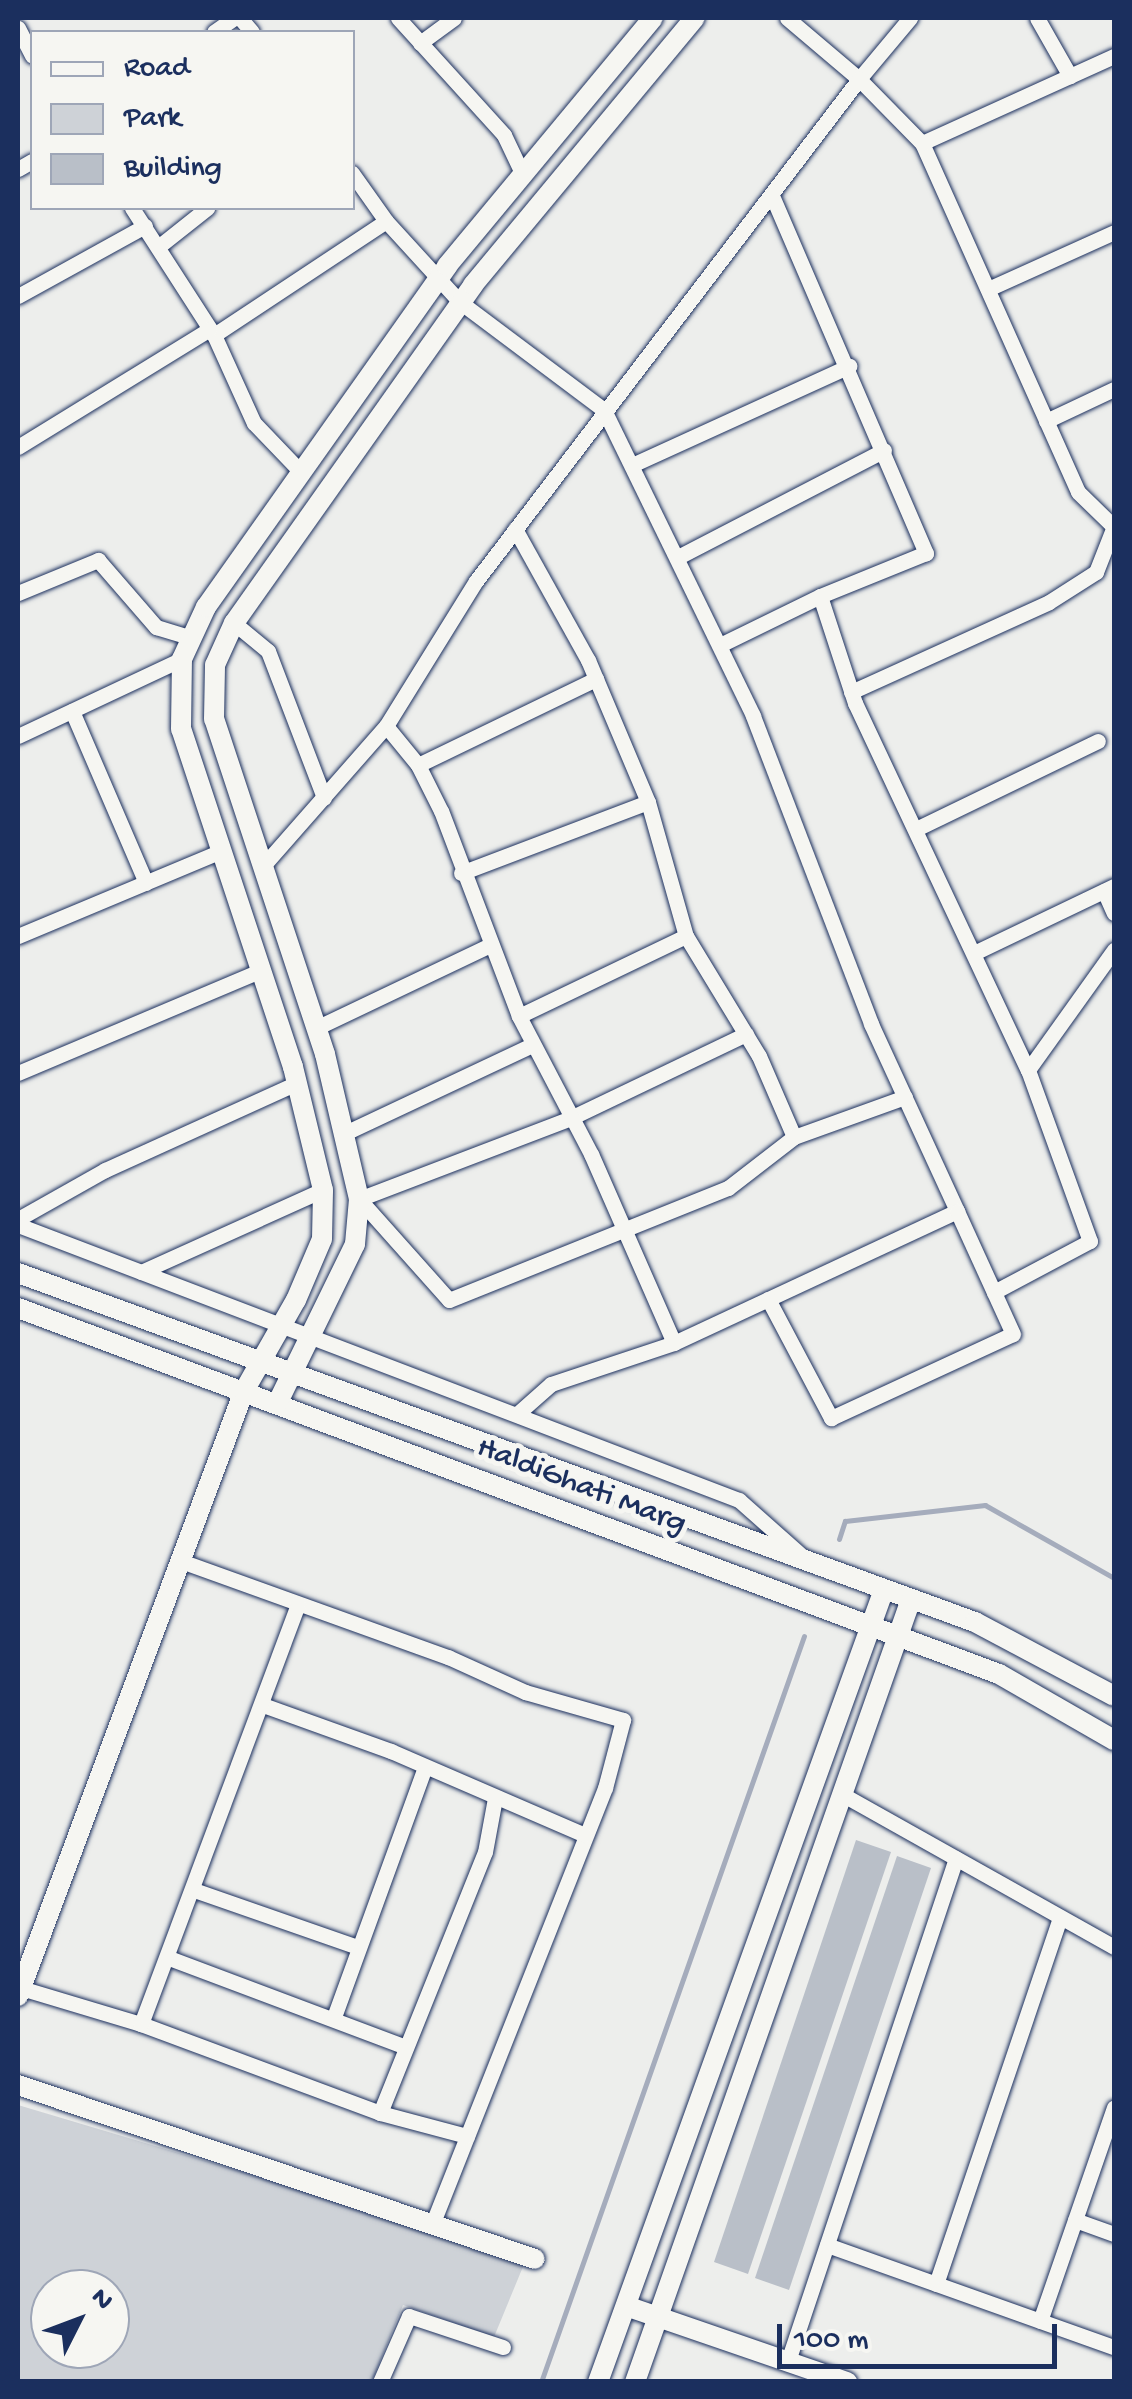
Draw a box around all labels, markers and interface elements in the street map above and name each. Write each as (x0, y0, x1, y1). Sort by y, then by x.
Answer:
legend (30, 30, 355, 210)
text: Road (124, 52, 190, 87)
text: Park (124, 102, 181, 137)
text: Building (124, 152, 222, 187)
street label: HaldiGhati Marg (471, 1429, 691, 1545)
north arrow (30, 2269, 130, 2369)
text: N (83, 2282, 120, 2318)
scale bar (782, 2304, 1062, 2366)
text: 100 m (794, 2324, 869, 2359)

